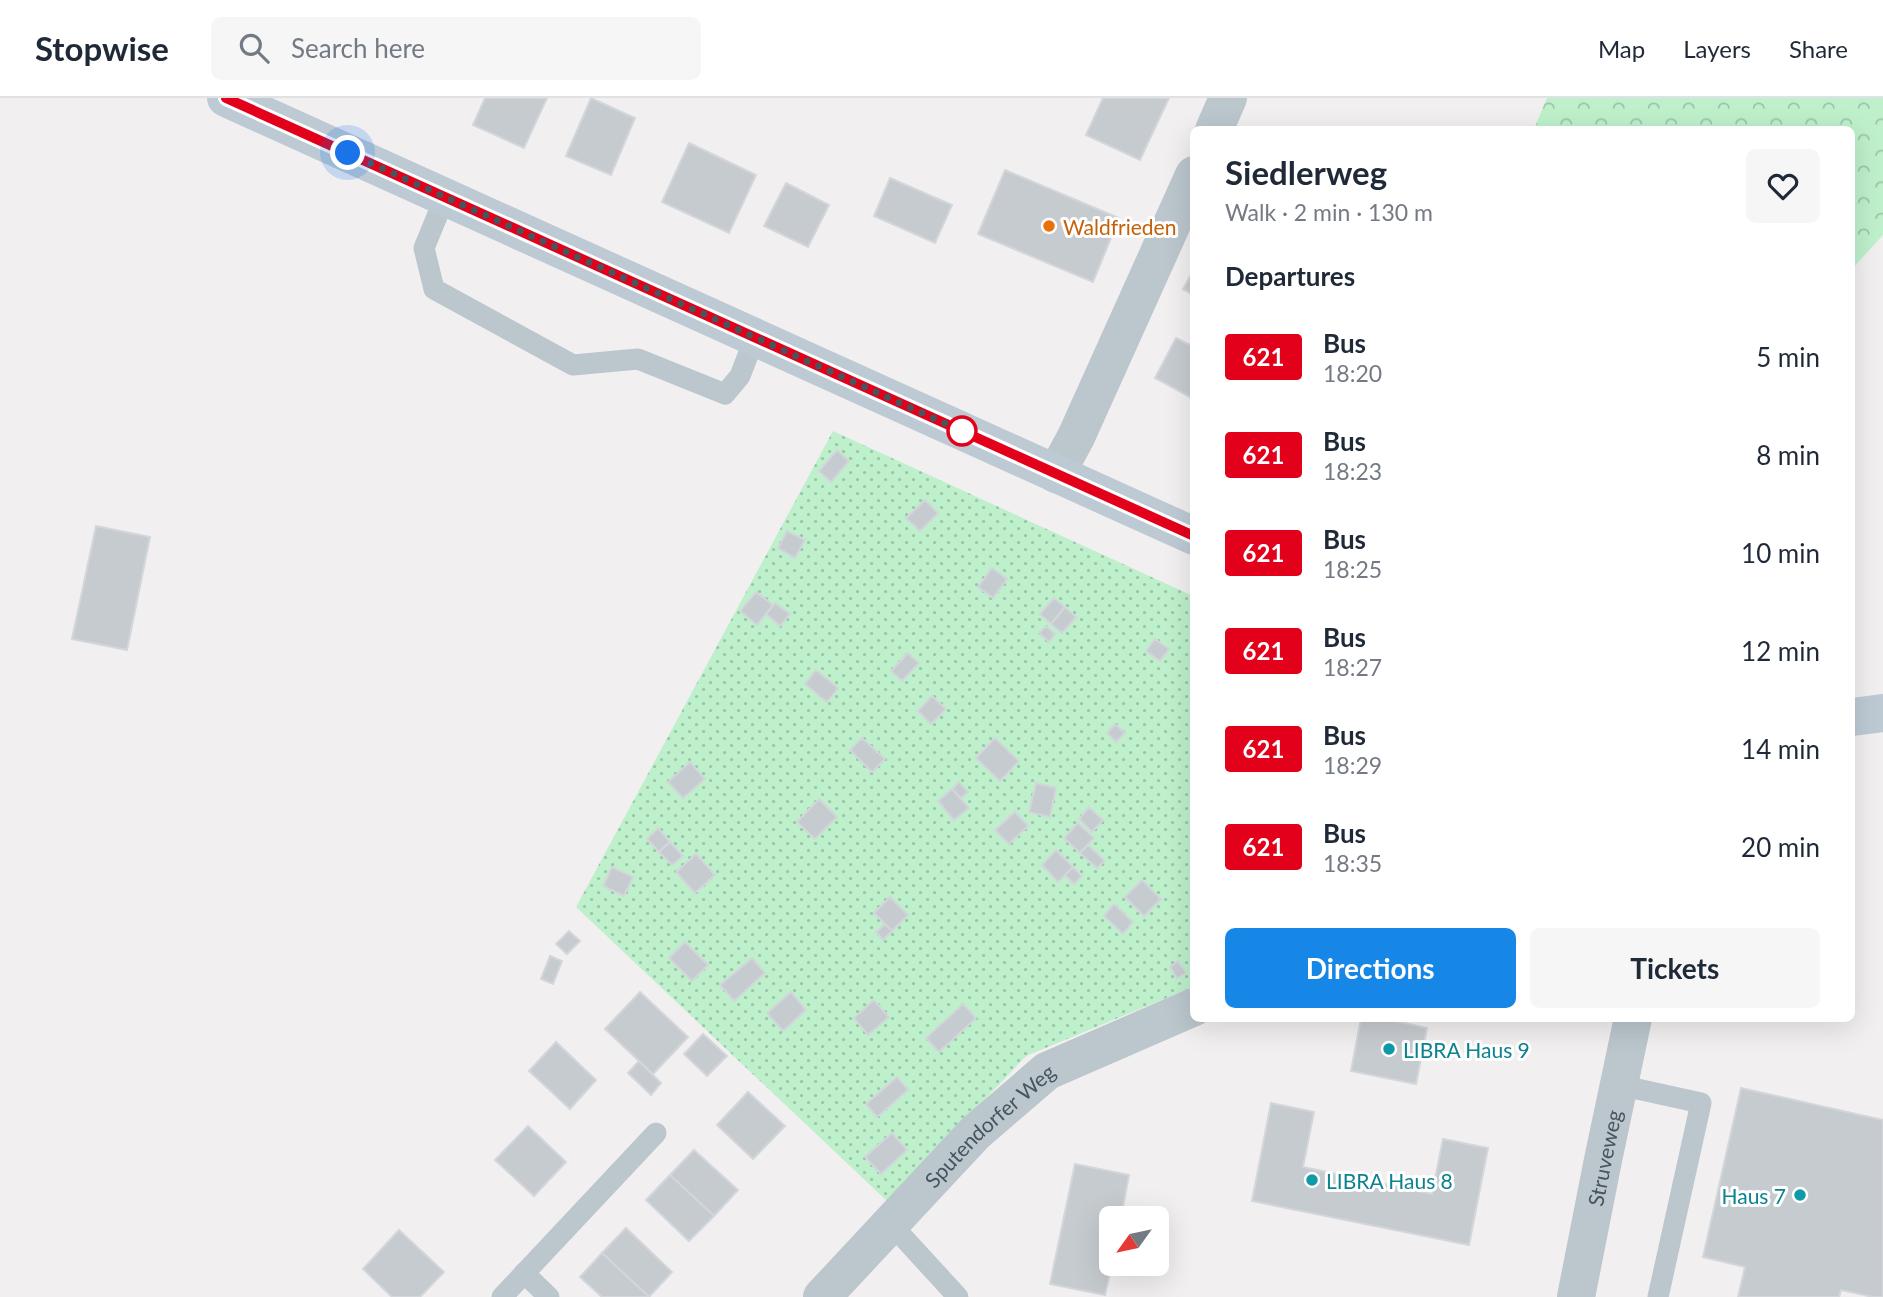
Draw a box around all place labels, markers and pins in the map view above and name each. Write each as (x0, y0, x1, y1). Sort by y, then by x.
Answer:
place label: Waldfrieden (1063, 214, 1176, 239)
marker: Waldfrieden (1041, 218, 1057, 234)
unlabelled marker (947, 416, 977, 446)
place label: LIBRA Haus 9 (1403, 1037, 1530, 1062)
marker: LIBRA Haus 9 (1381, 1041, 1397, 1057)
place label: LIBRA Haus 8 (1326, 1168, 1453, 1193)
marker: LIBRA Haus 8 (1304, 1172, 1320, 1188)
place label: Haus 7 (1721, 1183, 1786, 1208)
marker: Haus 7 (1792, 1187, 1808, 1203)

